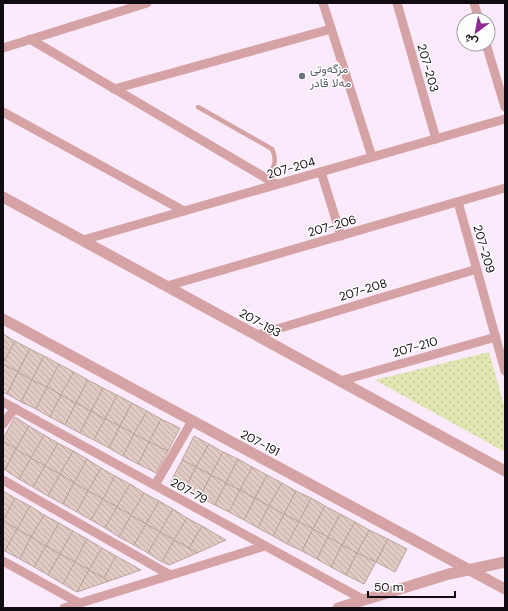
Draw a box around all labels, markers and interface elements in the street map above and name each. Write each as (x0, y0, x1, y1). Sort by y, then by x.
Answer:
north arrow (456, 12, 496, 52)
text: ش (461, 31, 480, 50)
street label: 207-203 (413, 42, 443, 94)
place label: مزگەوتی مەلا قادر (309, 61, 351, 91)
marker: مزگەوتی مەلا قادر (297, 71, 307, 81)
street label: 207-204 (265, 153, 317, 183)
street label: 207-206 (306, 211, 358, 241)
street label: 207-209 (469, 223, 499, 275)
street label: 207-208 (337, 275, 389, 305)
street label: 207-193 (236, 305, 284, 341)
street label: 207-210 (391, 333, 439, 361)
street label: 207-191 (238, 426, 282, 460)
street label: 207-79 (168, 474, 210, 508)
scale bar (368, 573, 455, 599)
text: 50 m (374, 579, 403, 595)

